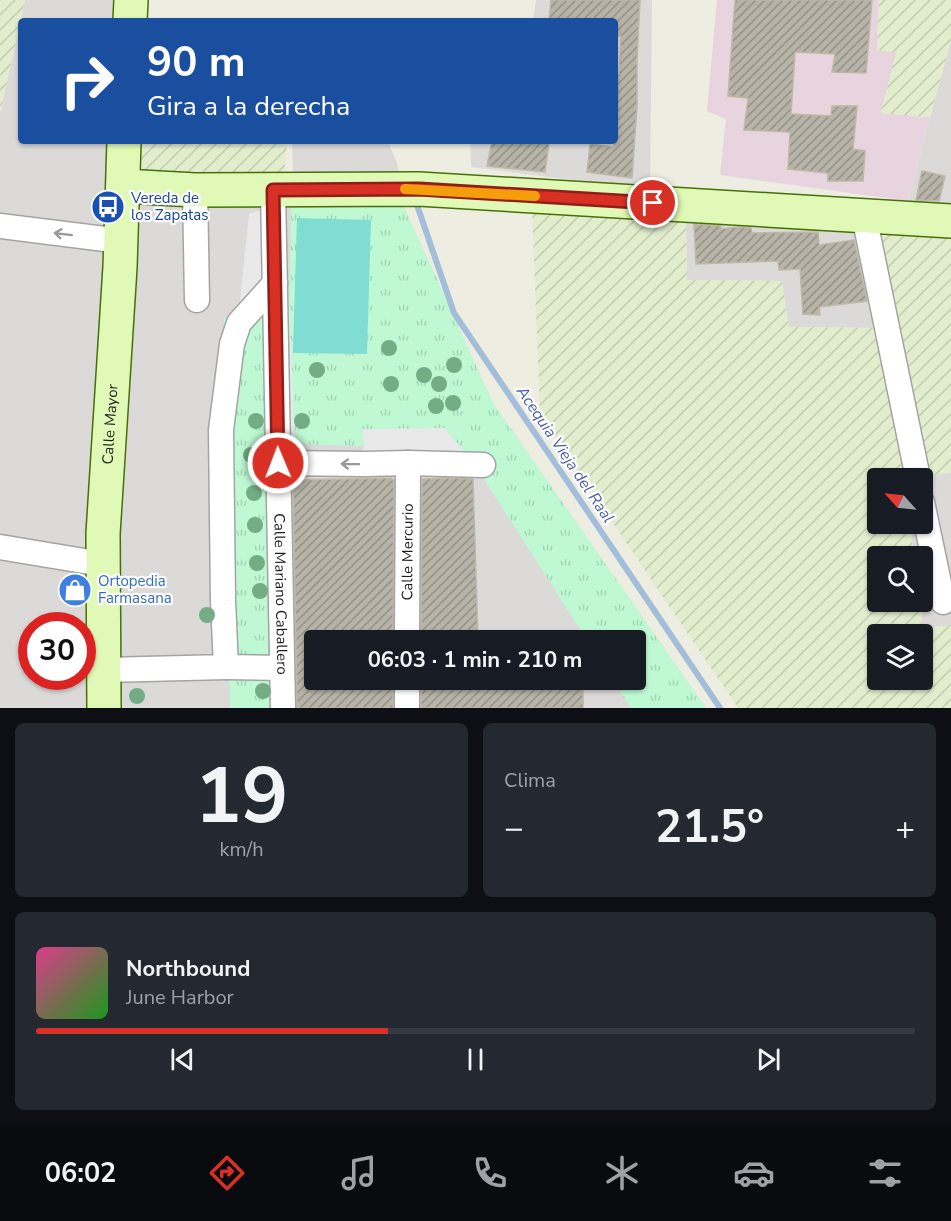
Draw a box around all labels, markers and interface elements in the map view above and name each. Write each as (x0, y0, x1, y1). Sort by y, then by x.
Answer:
text: 90 m (147, 34, 246, 91)
icon: right (48, 42, 126, 120)
text: Gira a la derecha (147, 88, 350, 125)
pin (627, 177, 678, 228)
icon: arrive (636, 186, 669, 219)
place label: Vereda de los Zapatas (130, 188, 209, 225)
bus stop icon: Vereda de los Zapatas (90, 189, 126, 225)
one-way arrow (54, 229, 74, 240)
water label: Acequia Vieja del Raal (511, 381, 619, 528)
street label: Calle Mayor (97, 383, 123, 465)
position arrow (246, 431, 310, 495)
one-way arrow (340, 458, 360, 470)
north arrow (867, 468, 933, 534)
map controls (867, 468, 933, 690)
street label: Calle Mercurio (397, 503, 418, 601)
street label: Calle Mariano Caballero (269, 513, 292, 675)
button: search (867, 546, 933, 612)
place label: Ortopedia Farmasana (98, 571, 172, 608)
shop icon: Ortopedia Farmasana (57, 572, 93, 608)
speed limit sign: 30 (18, 612, 96, 690)
button: layers (867, 624, 933, 690)
text: 06:03 · 1 min · 210 m (368, 645, 582, 675)
text: 19 (195, 743, 288, 850)
text: Clima (504, 767, 556, 794)
text: 21.5° (655, 797, 764, 858)
text: − (504, 806, 524, 851)
text: + (895, 806, 915, 851)
text: km/h (219, 836, 264, 863)
text: Northbound (126, 954, 250, 984)
text: June Harbor (126, 984, 234, 1011)
icon: previous (166, 1043, 199, 1076)
icon: pause (459, 1043, 492, 1076)
icon: next (752, 1043, 785, 1076)
icon: directions (206, 1152, 248, 1194)
icon: music (338, 1152, 380, 1194)
icon: phone (469, 1152, 511, 1194)
icon: climate (601, 1152, 643, 1194)
icon: car (733, 1152, 775, 1194)
icon: filters (864, 1152, 906, 1194)
text: 06:02 (45, 1155, 116, 1192)

